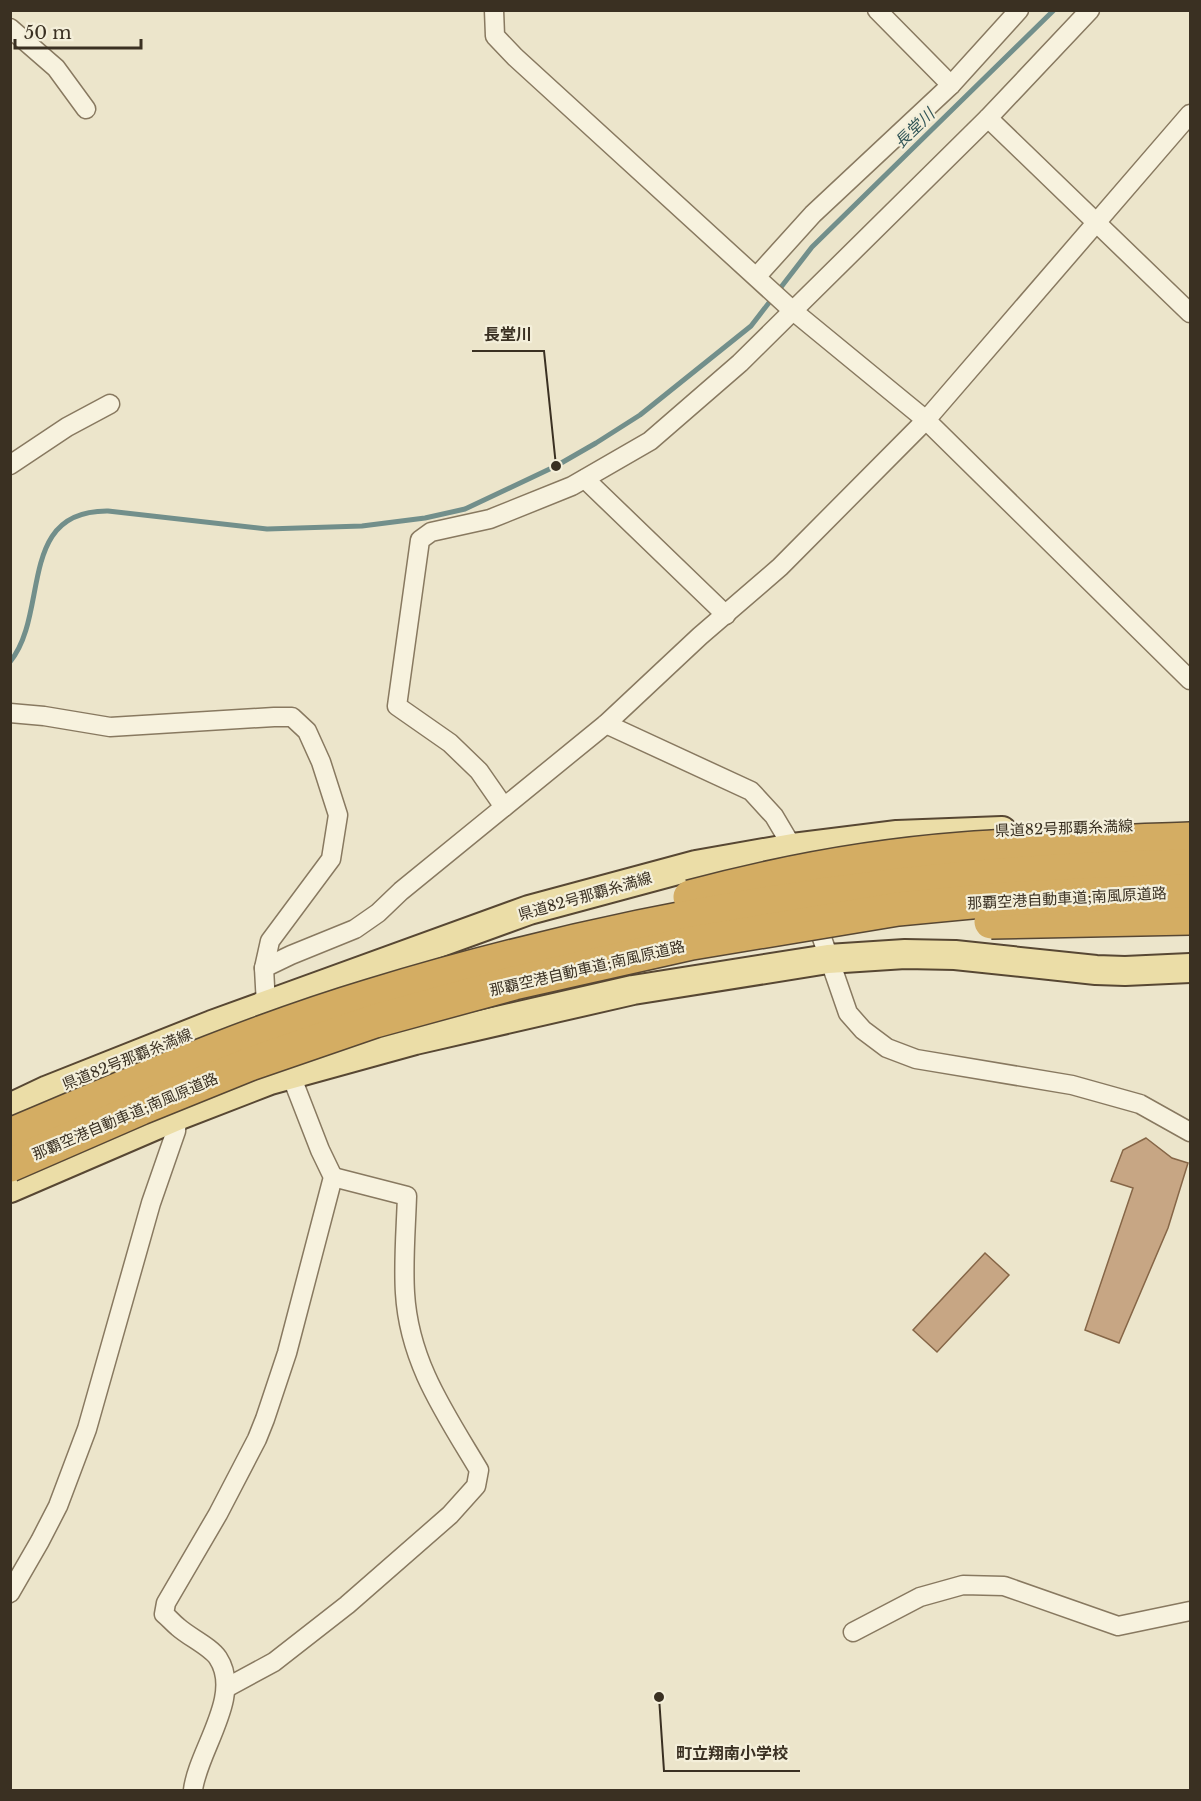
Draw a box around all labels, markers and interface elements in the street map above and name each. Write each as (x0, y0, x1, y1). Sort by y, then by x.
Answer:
scale bar (15, 12, 141, 50)
text: 50 m (24, 22, 72, 44)
water label: 長堂川 (890, 103, 940, 152)
callout: 長堂川 (472, 317, 544, 351)
text: 長堂川 (484, 324, 532, 344)
street label: 県道82号那覇糸満線 (995, 816, 1133, 840)
street label: 県道82号那覇糸満線 (516, 868, 654, 924)
street label: 那覇空港自動車道;南風原道路 (967, 883, 1167, 913)
street label: 那覇空港自動車道;南風原道路 (488, 936, 686, 1000)
street label: 県道82号那覇糸満線 (59, 1024, 195, 1094)
street label: 那覇空港自動車道;南風原道路 (29, 1068, 221, 1164)
callout: 町立翔南小学校 (664, 1737, 800, 1771)
text: 町立翔南小学校 (676, 1743, 788, 1763)

